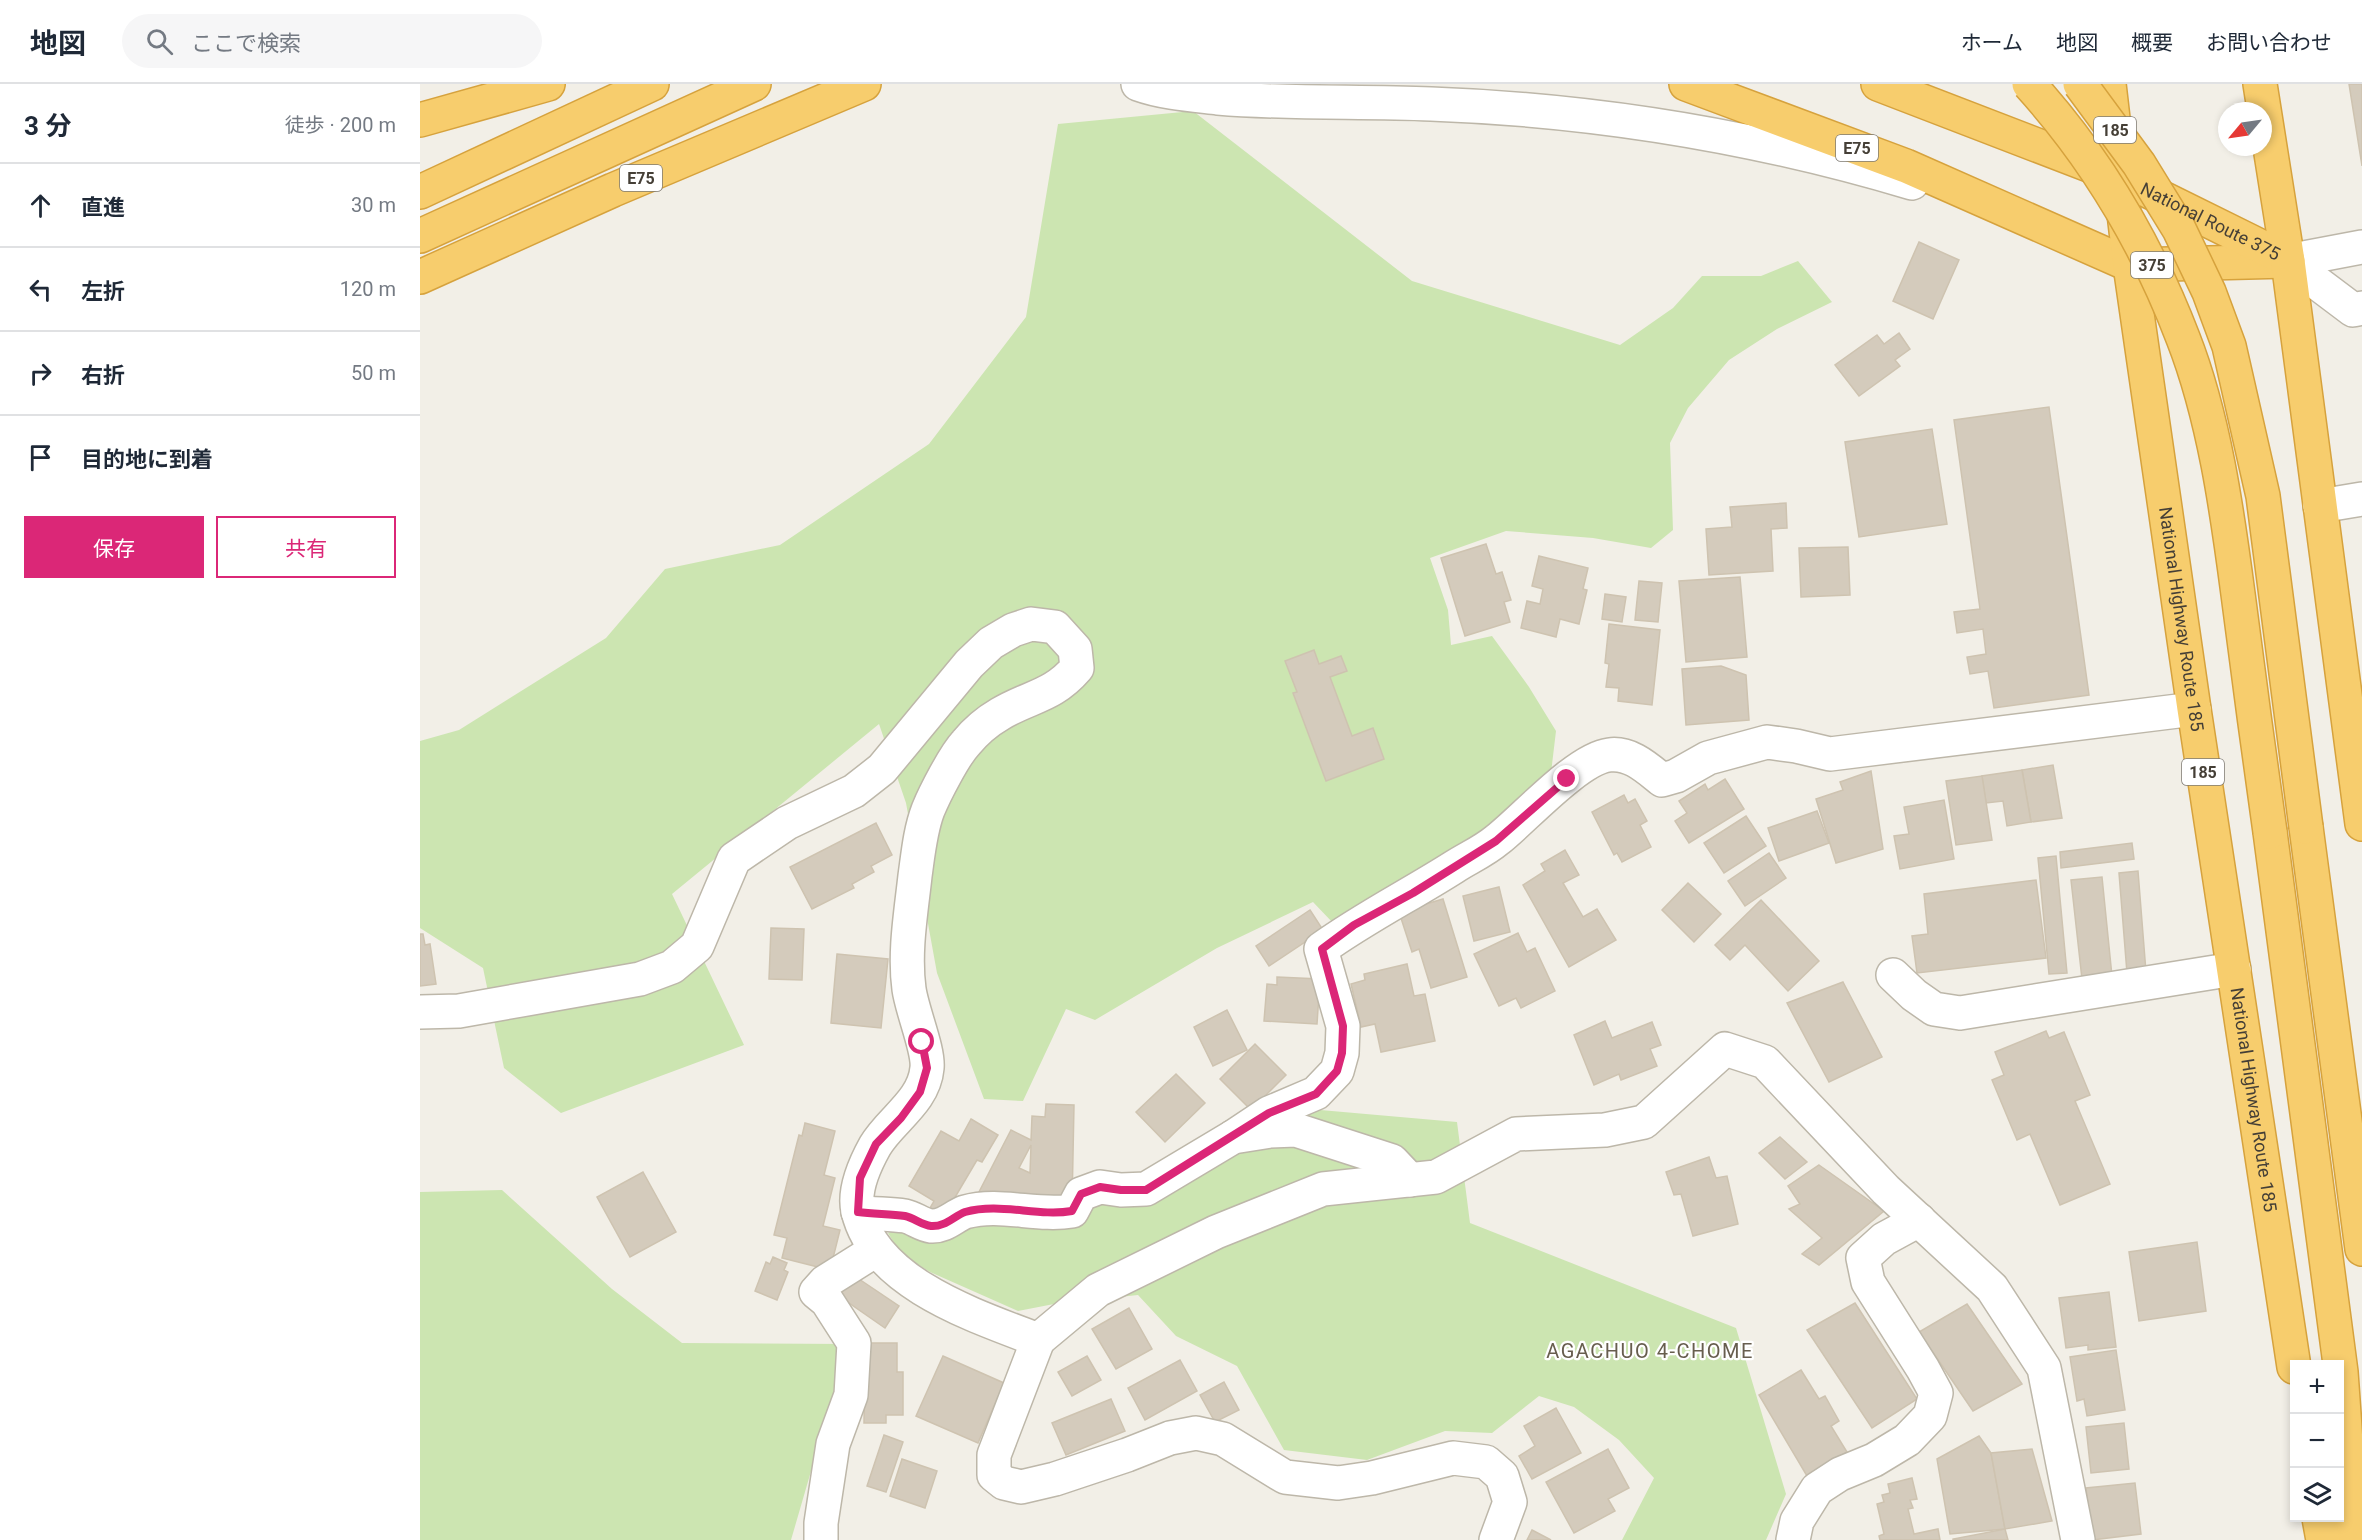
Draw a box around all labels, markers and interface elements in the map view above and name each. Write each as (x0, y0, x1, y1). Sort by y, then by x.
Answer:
search box (122, 14, 542, 68)
icon: search (143, 25, 176, 58)
text: 地図 (30, 27, 86, 60)
text: ここで検索 (191, 31, 301, 56)
text: ホーム (1961, 31, 2023, 55)
text: 地図 (2056, 31, 2098, 55)
text: 概要 (2131, 31, 2173, 55)
text: お問い合わせ (2206, 31, 2332, 55)
north arrow (2218, 102, 2272, 156)
text: 3 分 (24, 111, 71, 141)
text: 徒歩 · 200 m (285, 113, 396, 137)
road number: 185 (2094, 117, 2136, 143)
road number: E75 (1836, 135, 1878, 161)
road number: E75 (620, 165, 662, 191)
street label: National Route 375 (2137, 178, 2283, 266)
icon: ahead (24, 189, 57, 222)
text: 30 m (351, 193, 396, 217)
text: 直進 (81, 195, 125, 220)
road number: 375 (2131, 252, 2173, 278)
icon: left (24, 273, 57, 306)
text: 120 m (340, 277, 396, 301)
text: 左折 (81, 279, 125, 304)
icon: right (24, 357, 57, 390)
text: 50 m (351, 361, 396, 385)
text: 右折 (81, 363, 125, 388)
icon: arrive (24, 441, 57, 474)
text: 目的地に到着 (81, 447, 213, 472)
street label: National Highway Route 185 (2155, 505, 2208, 733)
button: 保存 (24, 516, 204, 578)
button: 共有 (216, 516, 396, 578)
road number: 185 (2182, 759, 2224, 785)
route end (1553, 765, 1579, 791)
street label: National Highway Route 185 (2226, 986, 2281, 1213)
route start (908, 1028, 934, 1054)
district label: AGACHUO 4-CHOME (1546, 1339, 1754, 1363)
map controls (2290, 1360, 2344, 1522)
button: + (2290, 1360, 2344, 1414)
button: − (2290, 1414, 2344, 1468)
button: layers (2290, 1468, 2344, 1522)

